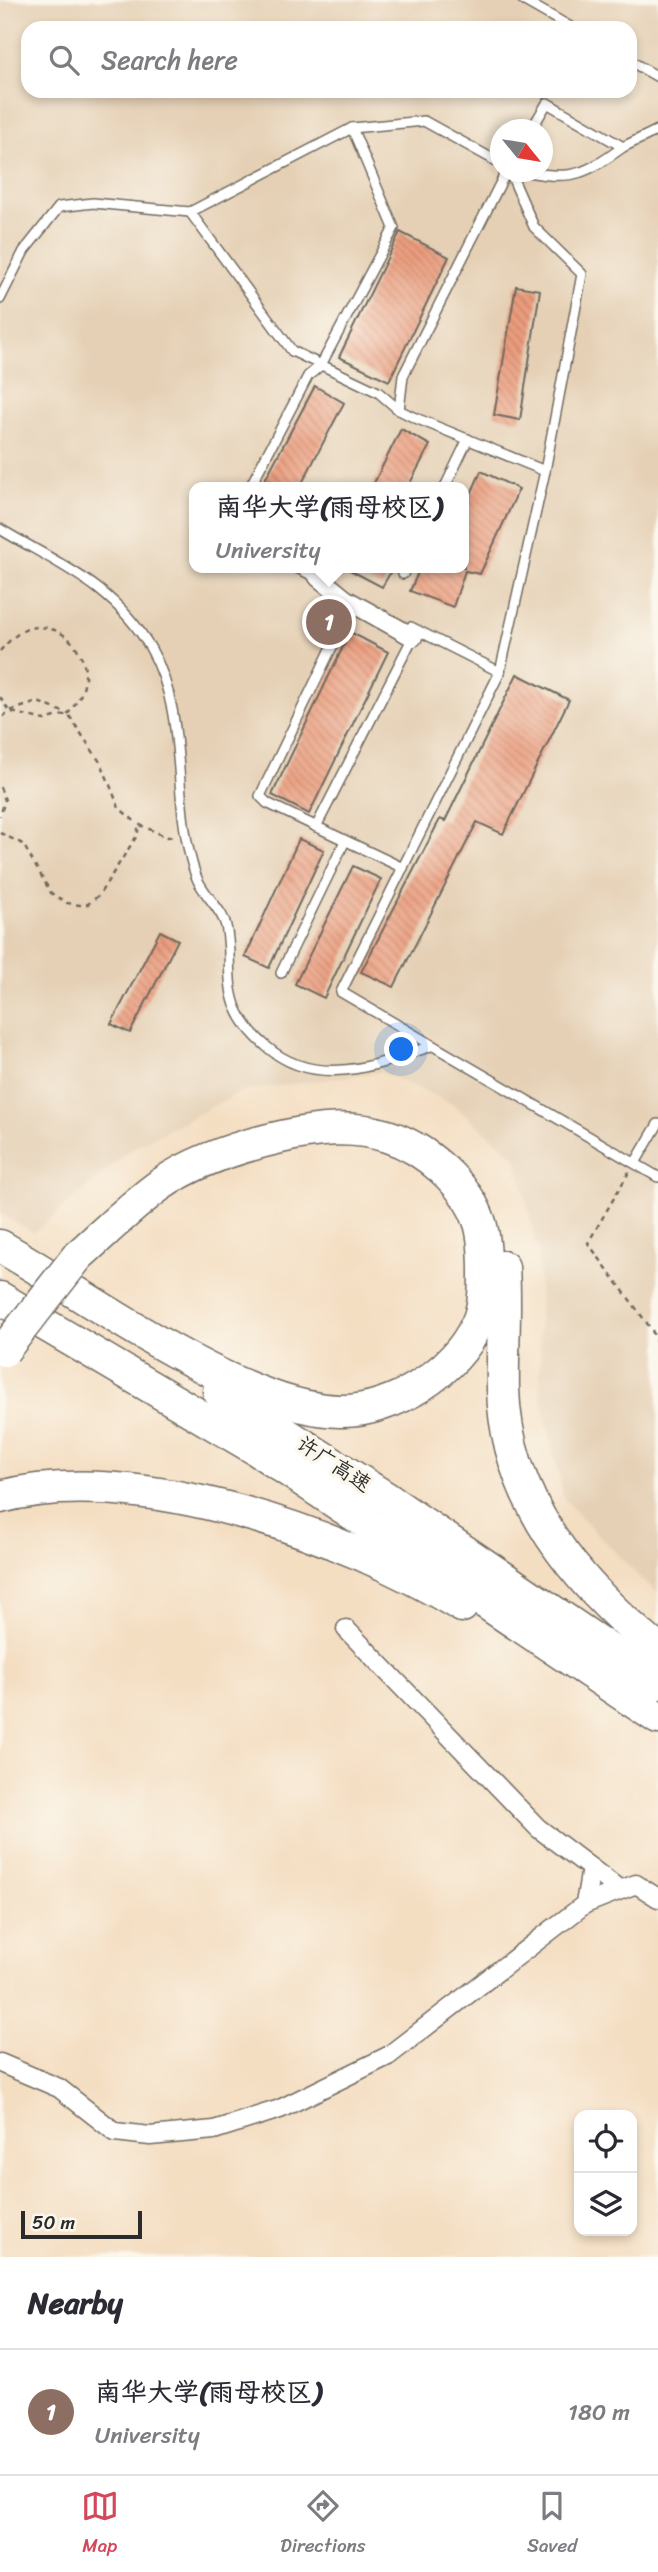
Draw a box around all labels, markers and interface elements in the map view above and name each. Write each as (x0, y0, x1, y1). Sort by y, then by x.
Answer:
search box (21, 21, 637, 98)
text: Search here (101, 37, 238, 83)
icon: search (45, 41, 83, 79)
north arrow (490, 119, 553, 182)
popup (189, 482, 469, 573)
text: 南华大学(雨母校区) (216, 484, 442, 530)
text: University (216, 530, 320, 571)
pin: 1 (306, 596, 352, 648)
your location (384, 1032, 418, 1066)
street label: 许广高速 (288, 1425, 380, 1503)
map controls (574, 2110, 637, 2236)
button: locate (574, 2110, 637, 2173)
button: layers (574, 2173, 637, 2236)
text: 50 m (32, 2206, 75, 2239)
scale bar (21, 2208, 142, 2240)
text: Nearby (28, 2276, 123, 2330)
text: 南华大学(雨母校区) (95, 2369, 321, 2415)
text: 1 (46, 2392, 56, 2433)
text: 180 m (568, 2392, 630, 2433)
text: University (95, 2415, 200, 2456)
tab: Map (81, 2487, 119, 2562)
tab: Directions (280, 2487, 366, 2562)
tab: Saved (527, 2487, 577, 2562)

